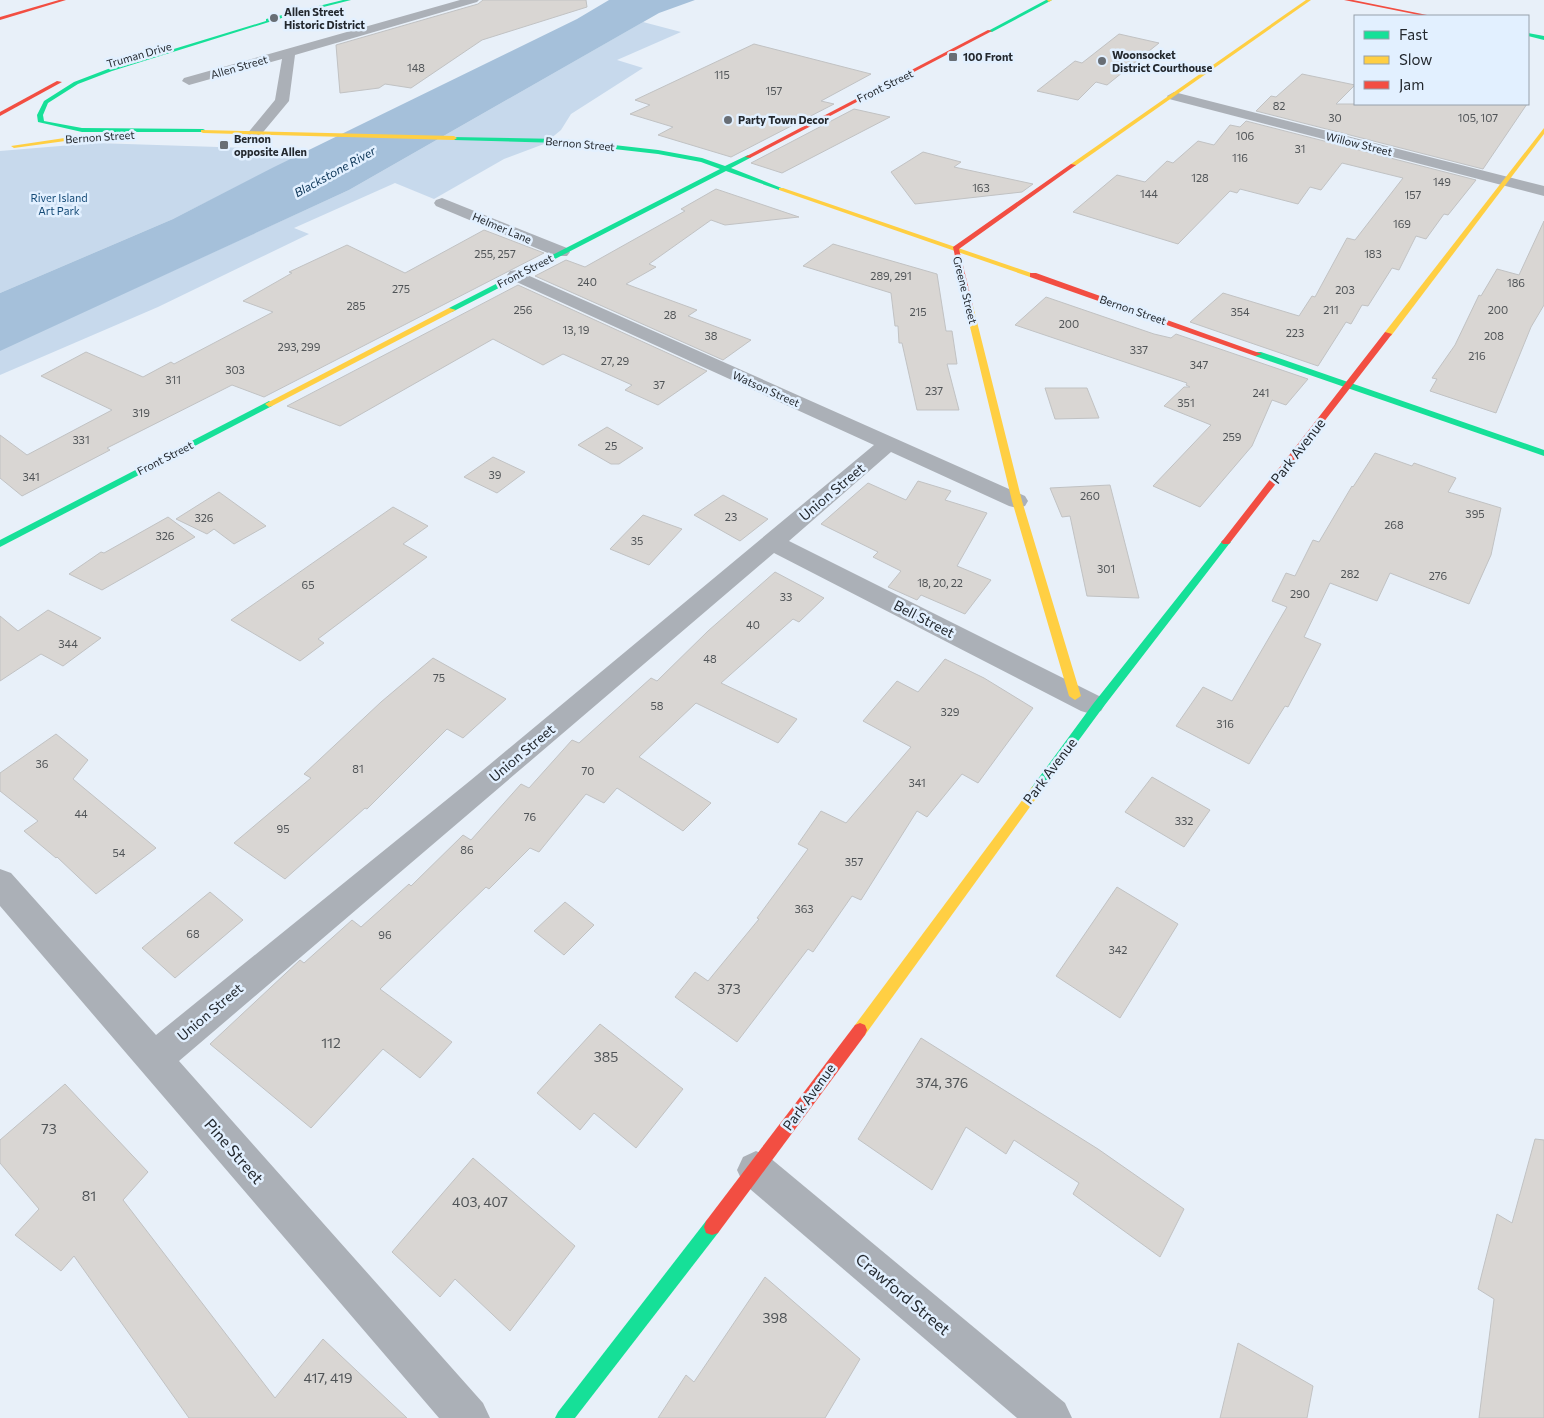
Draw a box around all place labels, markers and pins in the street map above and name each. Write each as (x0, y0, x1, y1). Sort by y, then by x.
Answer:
place label: Allen Street Historic District (284, 5, 365, 31)
marker: Allen Street Historic District (268, 12, 280, 24)
place label: Woonsocket District Courthouse (1112, 48, 1212, 74)
place label: 100 Front (963, 50, 1013, 63)
marker: 100 Front (947, 51, 959, 63)
marker: Woonsocket District Courthouse (1096, 55, 1108, 67)
place label: Party Town Decor (738, 113, 829, 126)
marker: Party Town Decor (722, 114, 734, 126)
place label: Bernon opposite Allen (234, 132, 307, 158)
marker: Bernon opposite Allen (218, 139, 230, 151)

